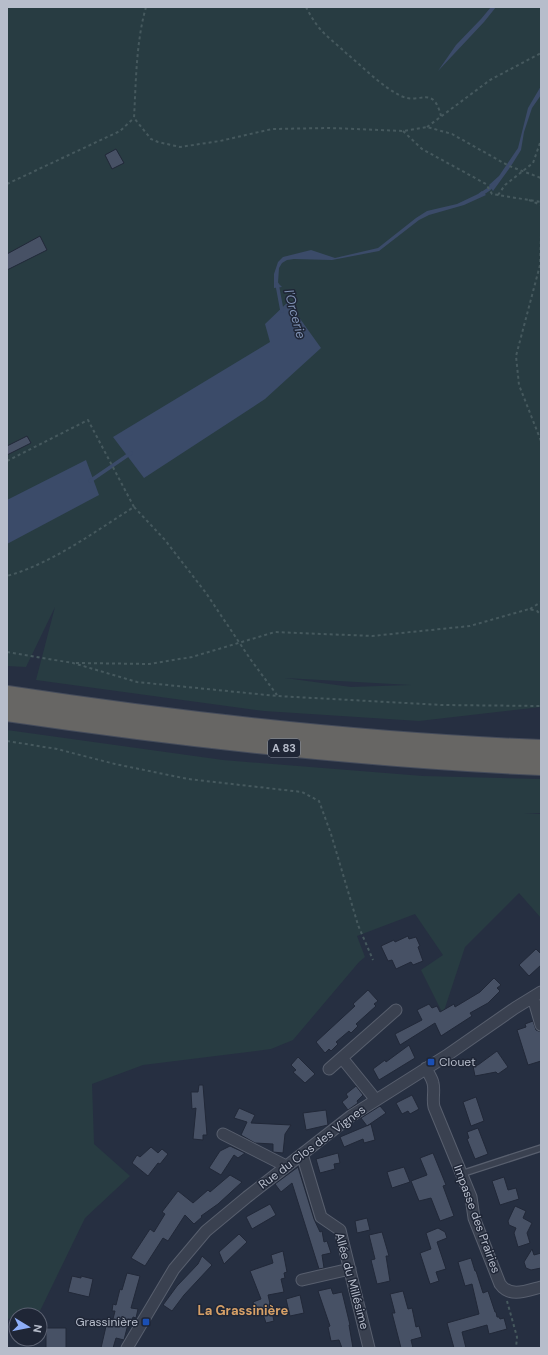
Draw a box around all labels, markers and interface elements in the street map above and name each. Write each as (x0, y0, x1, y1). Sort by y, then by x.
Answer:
water label: l'Orcerie (280, 288, 310, 340)
road number: A 83 (268, 739, 300, 757)
place label: Clouet (439, 1054, 476, 1070)
marker: Clouet (426, 1057, 436, 1067)
street label: Rue du Clos des Vignes (255, 1101, 369, 1193)
street label: Impasse des Prairies (450, 1163, 504, 1275)
street label: Allée du Millésime (331, 1231, 373, 1331)
district label: La Grassinière (198, 1302, 289, 1319)
north arrow (8, 1307, 48, 1347)
place label: Grassinière (75, 1314, 138, 1330)
marker: Grassinière (141, 1317, 151, 1327)
text: N (30, 1324, 45, 1334)

